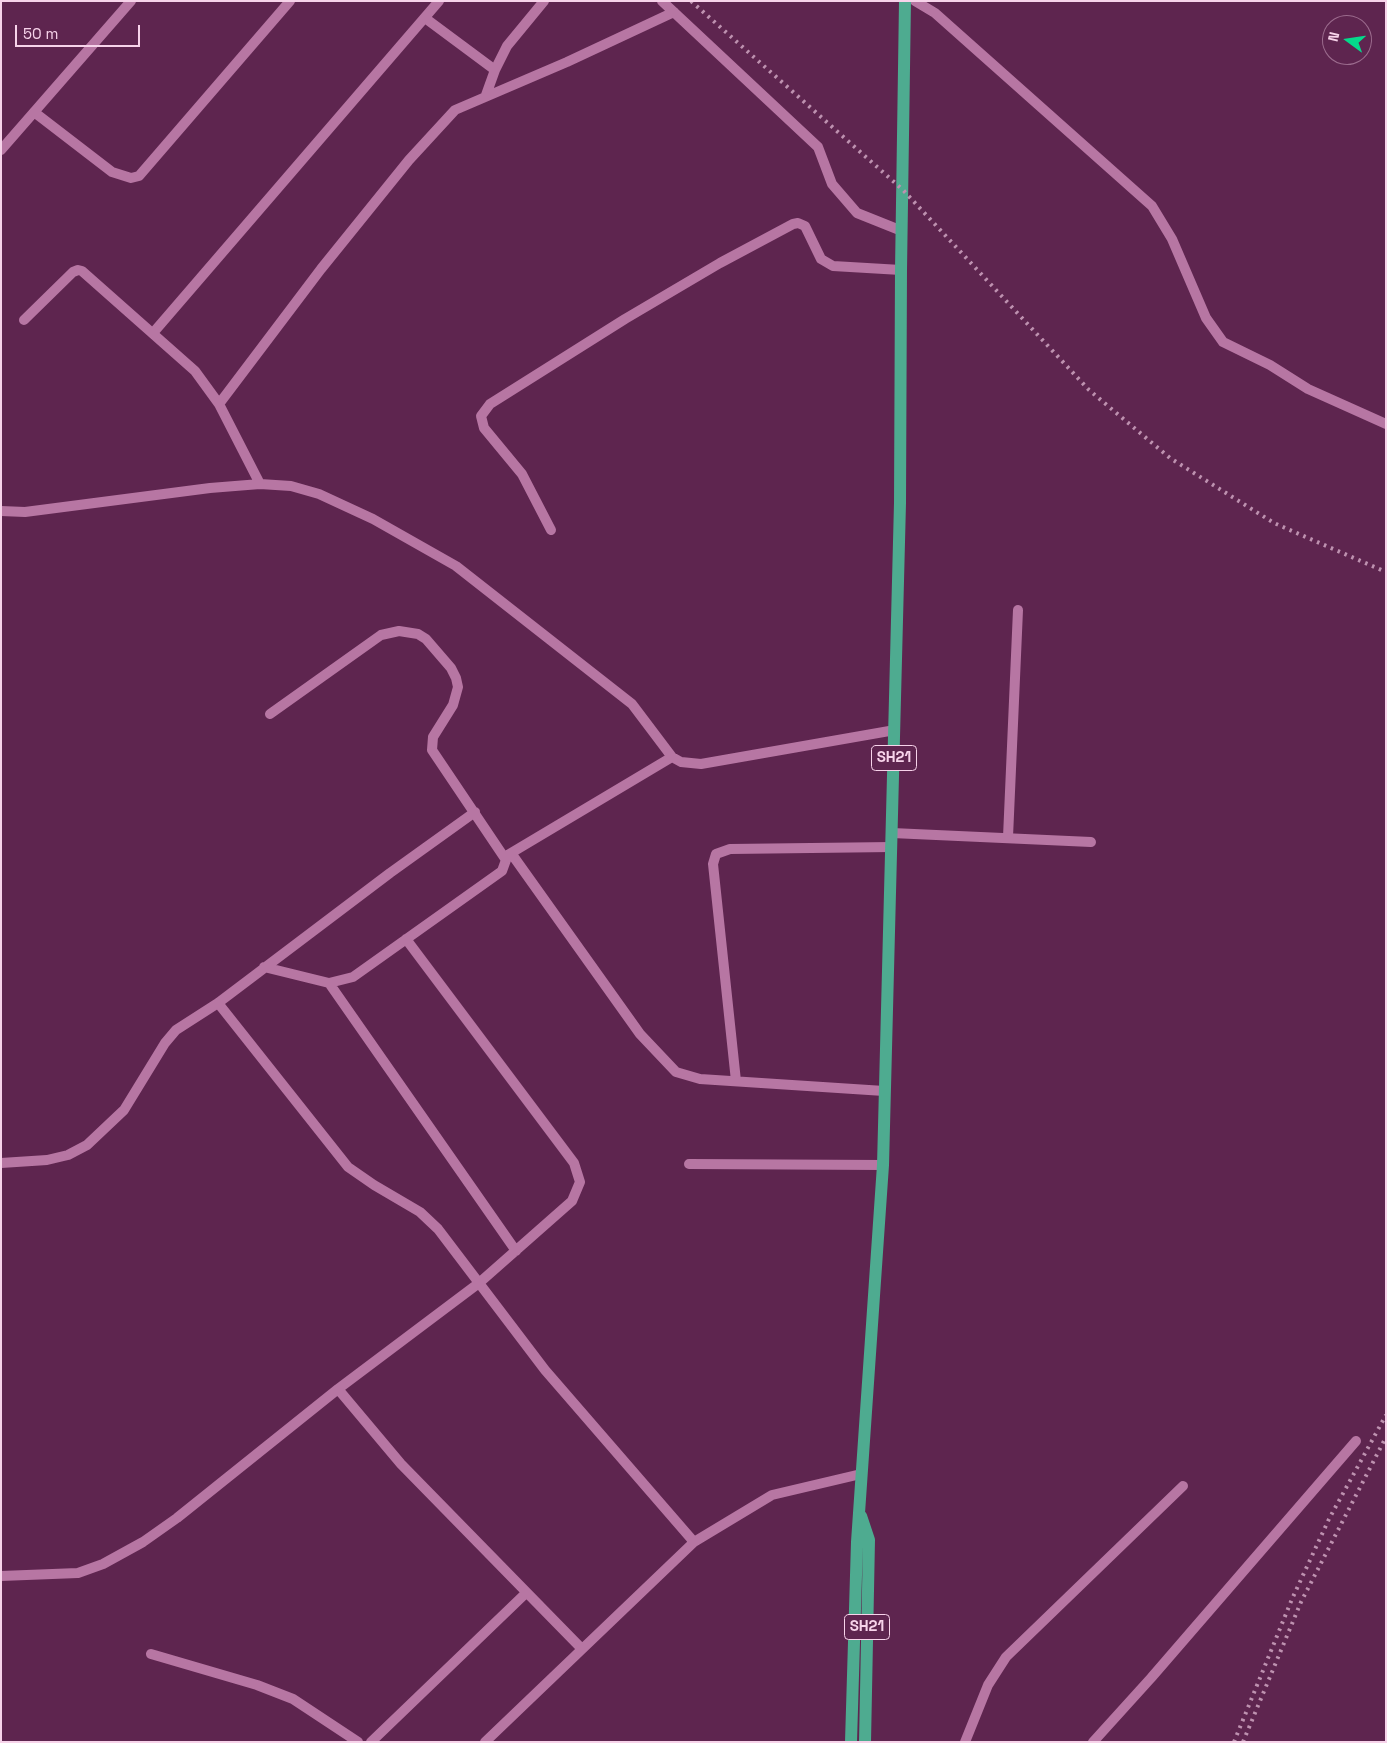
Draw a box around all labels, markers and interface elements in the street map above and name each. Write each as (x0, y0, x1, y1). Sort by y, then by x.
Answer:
scale bar (18, 15, 142, 47)
north arrow (1322, 15, 1372, 65)
text: 50 m (23, 24, 58, 43)
text: N (1324, 30, 1343, 43)
road number: SH21 (872, 746, 916, 770)
road number: SH21 (844, 1614, 890, 1640)

